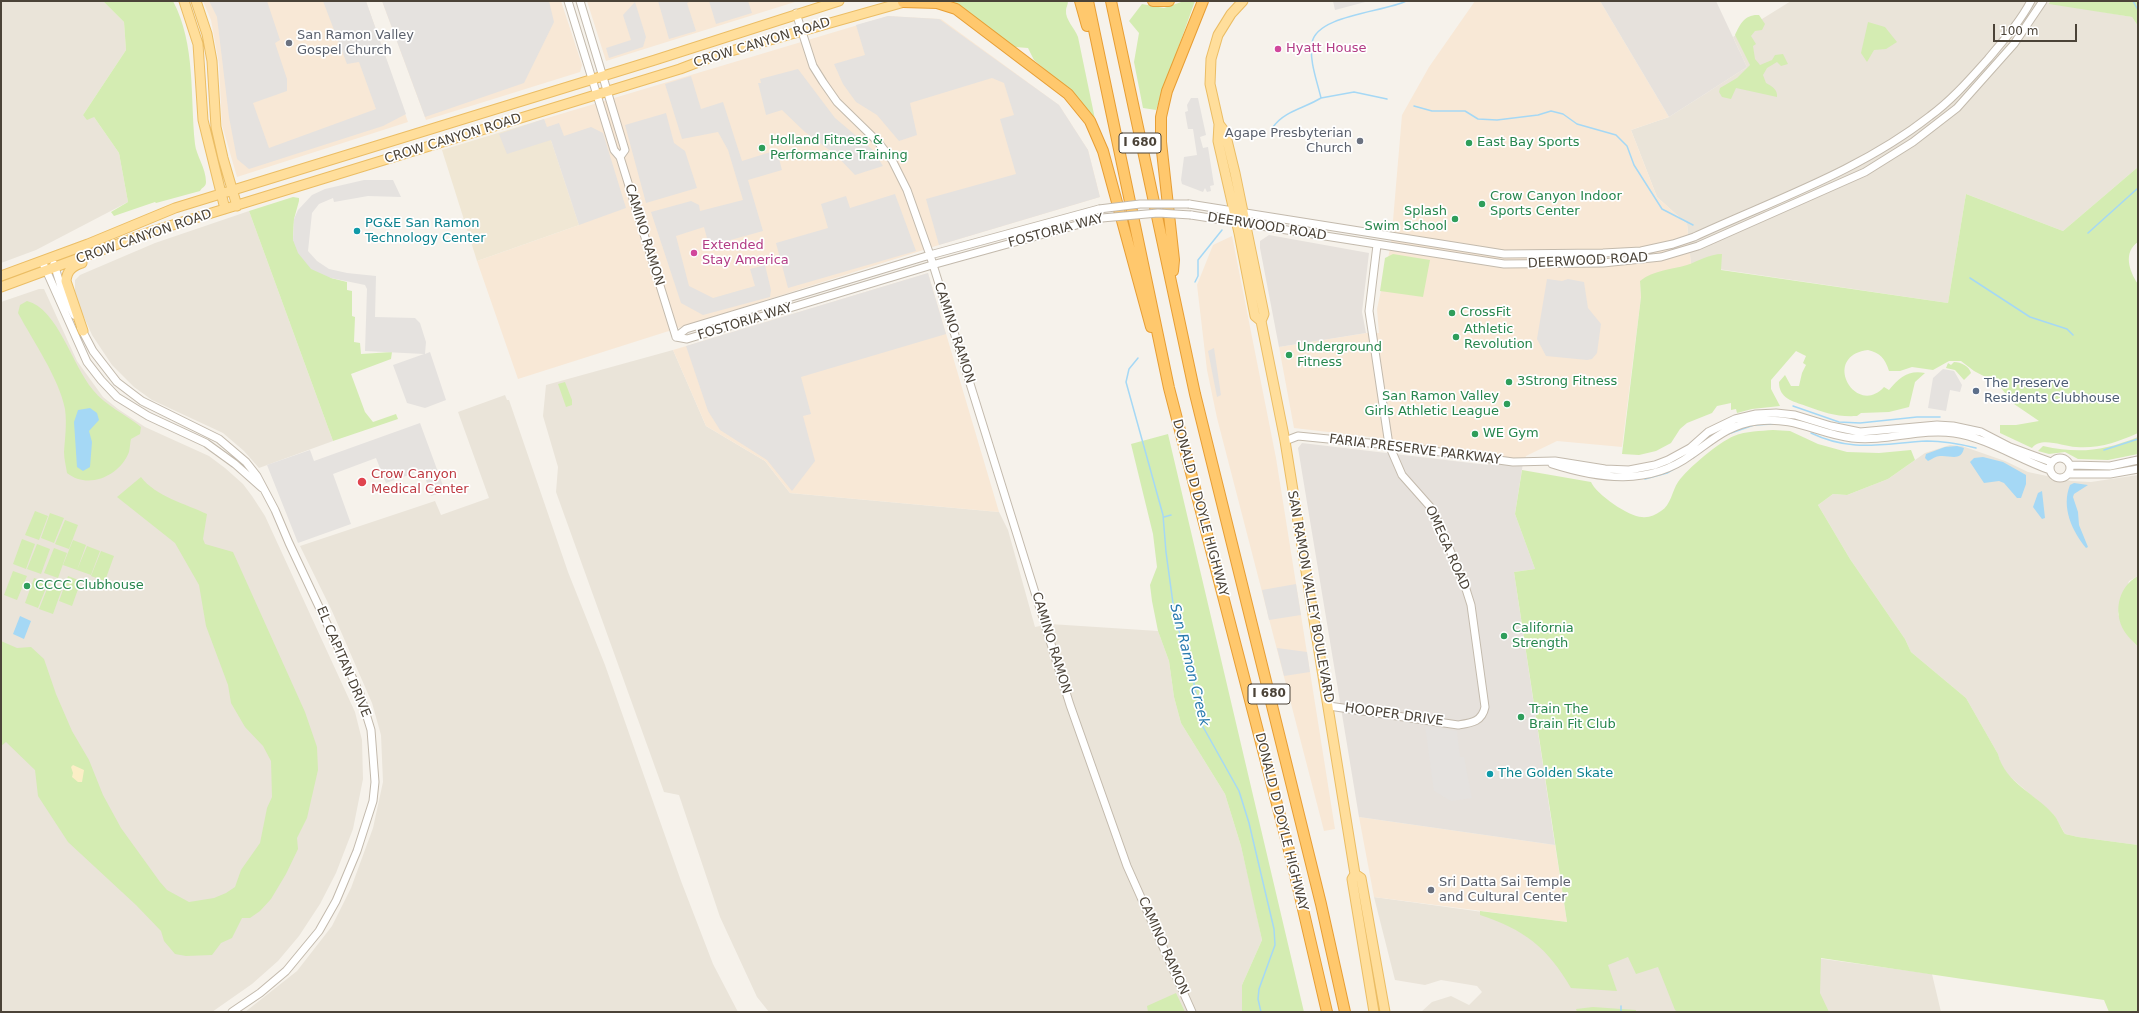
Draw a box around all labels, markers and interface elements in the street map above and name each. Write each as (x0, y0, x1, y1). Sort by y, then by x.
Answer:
street label: CROW CANYON ROAD (692, 15, 832, 71)
scale bar (1995, 16, 2079, 42)
text: 100 m (2000, 24, 2038, 38)
place label: San Ramon Valley Gospel Church (297, 28, 414, 59)
marker: San Ramon Valley Gospel Church (284, 38, 294, 48)
place label: Hyatt House (1286, 41, 1367, 57)
marker: Hyatt House (1273, 44, 1283, 54)
street label: CROW CANYON ROAD (383, 111, 523, 167)
place label: Agape Presbyterian Church (1225, 126, 1352, 157)
place label: Holland Fitness & Performance Training (770, 133, 908, 164)
road number: I 680 (1119, 133, 1161, 153)
place label: East Bay Sports (1477, 135, 1580, 151)
marker: Agape Presbyterian Church (1355, 136, 1365, 146)
marker: East Bay Sports (1464, 138, 1474, 148)
marker: Holland Fitness & Performance Training (757, 143, 767, 153)
street label: CAMINO RAMON (621, 182, 667, 288)
place label: Crow Canyon Indoor Sports Center (1490, 189, 1622, 220)
marker: Crow Canyon Indoor Sports Center (1477, 199, 1487, 209)
place label: Splash Swim School (1365, 204, 1447, 235)
street label: CROW CANYON ROAD (74, 206, 214, 268)
street label: DEERWOOD ROAD (1206, 210, 1328, 244)
street label: FOSTORIA WAY (1007, 211, 1105, 251)
marker: Splash Swim School (1450, 214, 1460, 224)
place label: PG&E San Ramon Technology Center (365, 216, 486, 247)
marker: PG&E San Ramon Technology Center (352, 226, 362, 236)
place label: Extended Stay America (702, 238, 789, 269)
marker: Extended Stay America (689, 248, 699, 258)
street label: DEERWOOD ROAD (1528, 250, 1648, 272)
street label: CAMINO RAMON (930, 280, 978, 386)
street label: FOSTORIA WAY (696, 300, 794, 344)
place label: CrossFit (1460, 305, 1511, 321)
marker: CrossFit (1447, 308, 1457, 318)
place label: Athletic Revolution (1464, 322, 1533, 353)
marker: Athletic Revolution (1451, 332, 1461, 342)
place label: Underground Fitness (1297, 340, 1382, 371)
marker: Underground Fitness (1284, 350, 1294, 360)
place label: 3Strong Fitness (1517, 374, 1617, 390)
place label: The Preserve Residents Clubhouse (1984, 376, 2120, 407)
marker: 3Strong Fitness (1504, 377, 1514, 387)
marker: The Preserve Residents Clubhouse (1971, 386, 1981, 396)
place label: San Ramon Valley Girls Athletic League (1364, 389, 1499, 420)
marker: San Ramon Valley Girls Athletic League (1502, 399, 1512, 409)
street label: DONALD D DOYLE HIGHWAY (1169, 418, 1231, 598)
place label: WE Gym (1483, 426, 1539, 442)
marker: WE Gym (1470, 429, 1480, 439)
street label: FARIA PRESERVE PARKWAY (1328, 432, 1502, 468)
place label: Crow Canyon Medical Center (371, 467, 469, 498)
marker: Crow Canyon Medical Center (356, 476, 368, 488)
street label: SAN RAMON VALLEY BOULEVARD (1284, 489, 1336, 705)
street label: OMEGA ROAD (1421, 503, 1473, 593)
place label: CCCC Clubhouse (35, 578, 144, 594)
marker: CCCC Clubhouse (22, 581, 32, 591)
street label: CAMINO RAMON (1028, 590, 1074, 696)
water label: San Ramon Creek (1166, 602, 1212, 728)
street label: EL CAPITAN DRIVE (313, 604, 373, 720)
place label: California Strength (1512, 621, 1574, 652)
marker: California Strength (1499, 631, 1509, 641)
road number: I 680 (1248, 684, 1290, 704)
street label: HOOPER DRIVE (1344, 700, 1444, 730)
place label: Train The Brain Fit Club (1529, 702, 1616, 733)
marker: Train The Brain Fit Club (1516, 712, 1526, 722)
street label: DONALD D DOYLE HIGHWAY (1251, 731, 1311, 913)
place label: The Golden Skate (1498, 766, 1613, 782)
marker: The Golden Skate (1485, 769, 1495, 779)
place label: Sri Datta Sai Temple and Cultural Center (1439, 875, 1571, 906)
marker: Sri Datta Sai Temple and Cultural Center (1426, 885, 1436, 895)
street label: CAMINO RAMON (1134, 895, 1192, 997)

